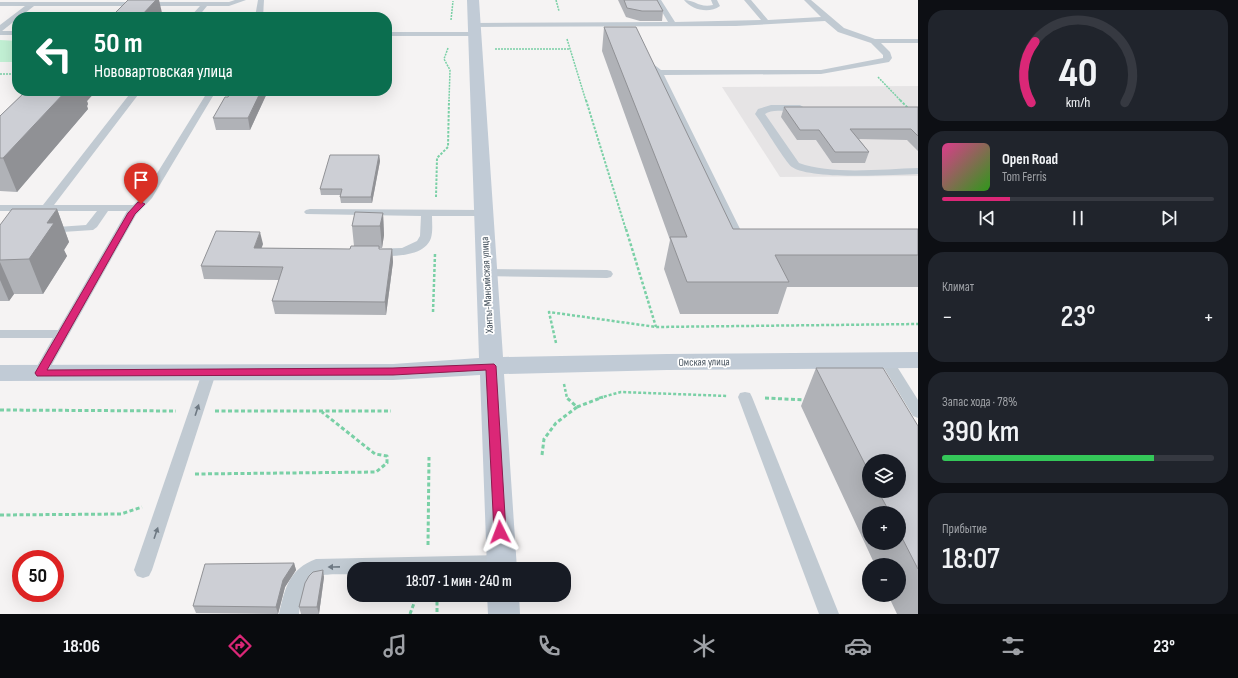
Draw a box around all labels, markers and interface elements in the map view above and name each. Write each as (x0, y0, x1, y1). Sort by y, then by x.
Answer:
text: 50 m (94, 27, 143, 60)
icon: left (28, 28, 80, 80)
text: 40 (1058, 49, 1098, 98)
text: Нововартовская улица (94, 61, 233, 82)
text: km/h (1066, 94, 1090, 111)
text: Open Road (1002, 150, 1058, 169)
pin (124, 163, 158, 204)
icon: arrive (130, 169, 152, 191)
text: Tom Ferris (1002, 169, 1047, 185)
icon: previous (976, 207, 998, 229)
icon: pause (1067, 207, 1089, 229)
icon: next (1158, 207, 1180, 229)
street label: Ханты-Мансийская улица (478, 236, 496, 335)
text: Климат (942, 279, 974, 295)
text: 23° (1060, 299, 1096, 335)
text: − (942, 304, 953, 331)
text: + (1203, 304, 1214, 331)
street label: Омская улица (678, 355, 730, 369)
text: Запас хода · 78% (942, 394, 1018, 410)
one-way arrow (194, 403, 200, 415)
text: 390 km (942, 414, 1019, 450)
map controls (862, 454, 906, 602)
button: layers (862, 454, 906, 498)
button: + (862, 506, 906, 550)
position arrow (479, 511, 521, 553)
text: Прибытие (942, 521, 987, 537)
one-way arrow (153, 527, 159, 539)
text: 18:07 (942, 541, 1000, 577)
speed limit sign: 50 (12, 550, 64, 602)
button: − (862, 558, 906, 602)
one-way arrow (327, 564, 340, 570)
text: 18:07 · 1 мин · 240 m (406, 572, 512, 591)
icon: directions (226, 632, 254, 660)
icon: music (381, 632, 409, 660)
icon: phone (535, 632, 563, 660)
icon: climate (690, 632, 718, 660)
icon: car (844, 632, 872, 660)
icon: filters (999, 632, 1027, 660)
text: 18:06 (63, 636, 100, 657)
text: 23° (1153, 636, 1175, 657)

